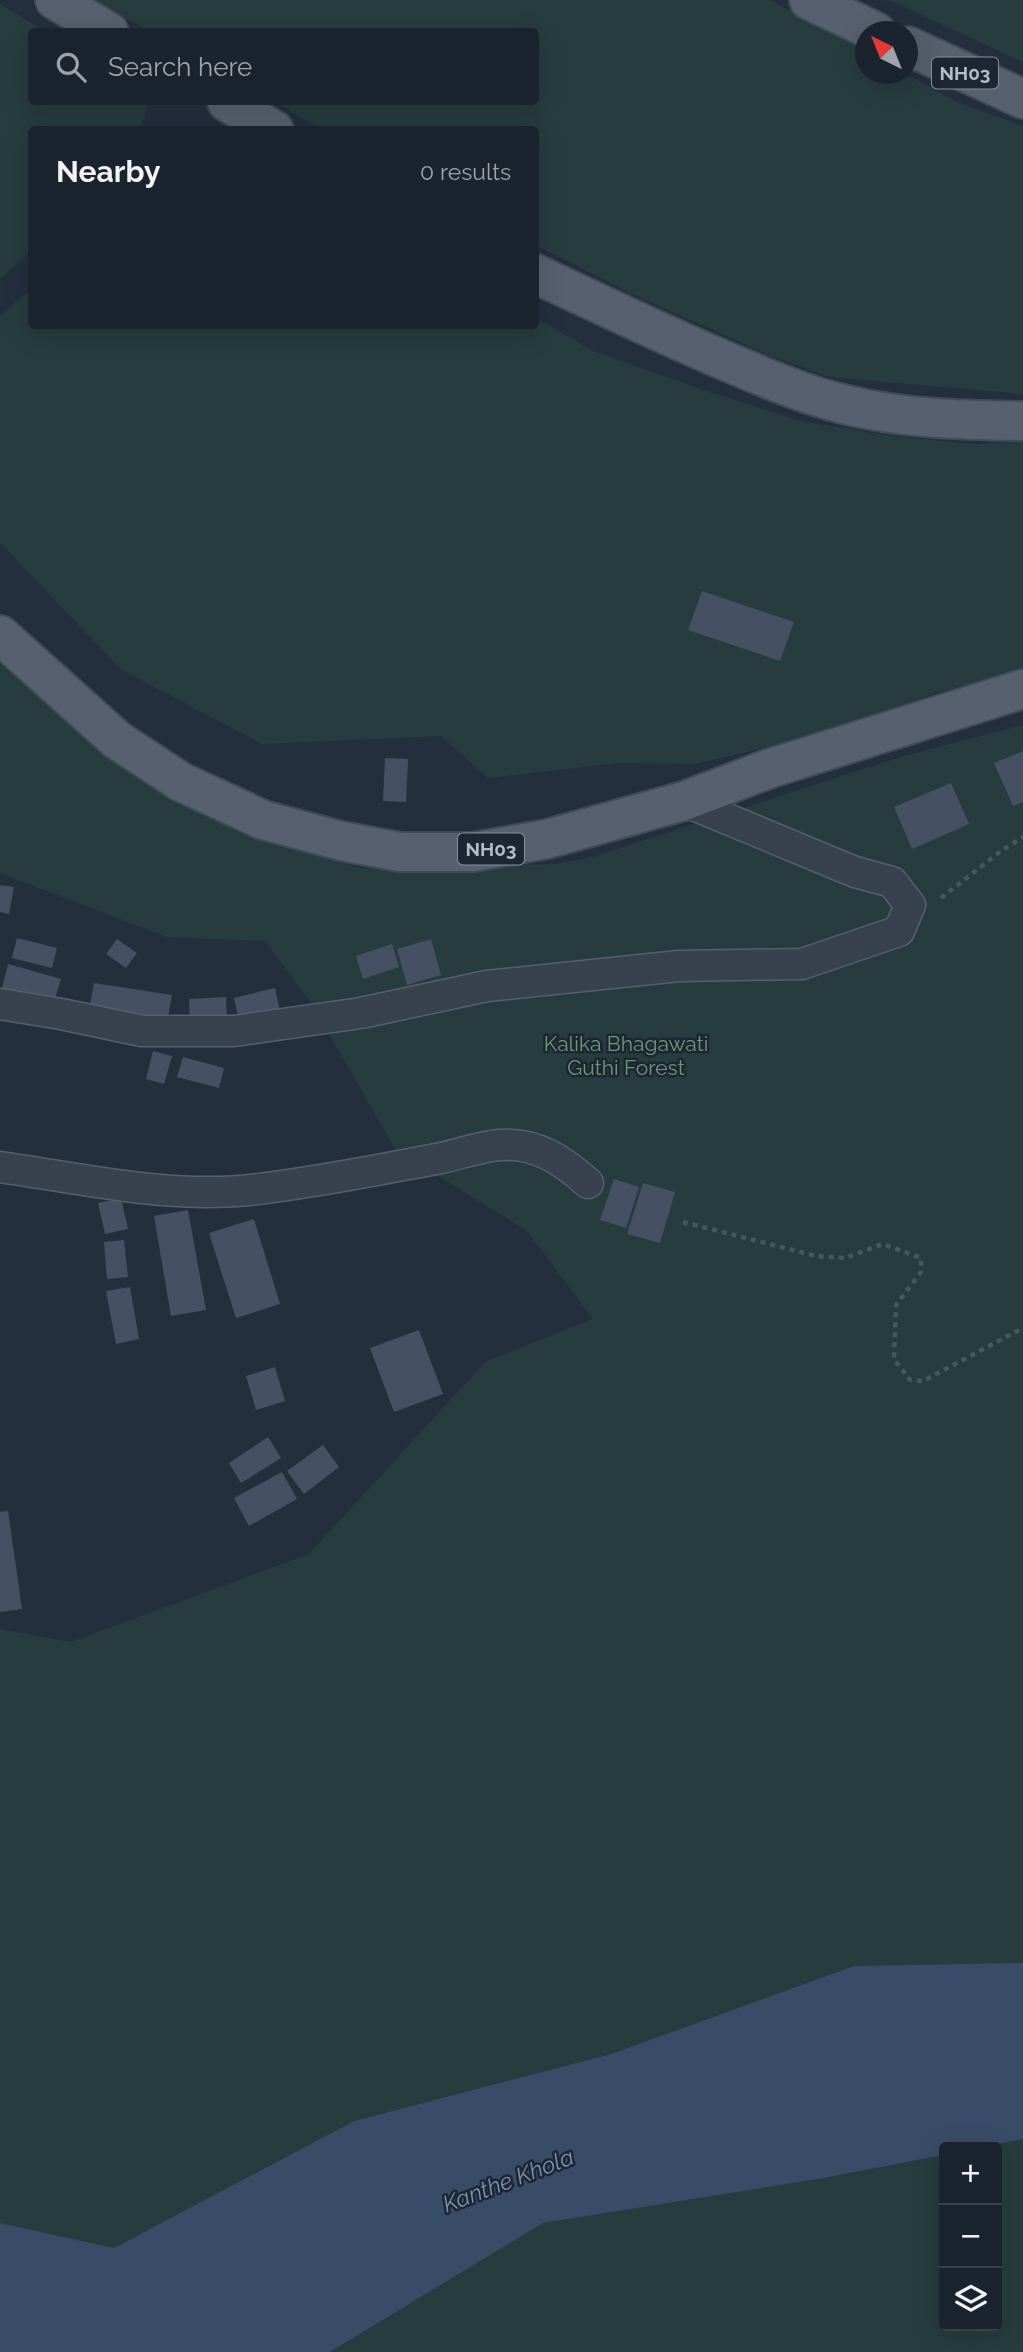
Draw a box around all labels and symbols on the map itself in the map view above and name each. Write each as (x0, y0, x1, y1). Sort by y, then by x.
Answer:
north arrow (855, 21, 918, 84)
road number: NH03 (932, 58, 998, 88)
road number: NH03 (458, 834, 524, 864)
park label: Kalika Bhagawati Guthi Forest (544, 1031, 708, 1080)
water label: Kanthe Khola (439, 2143, 578, 2217)

